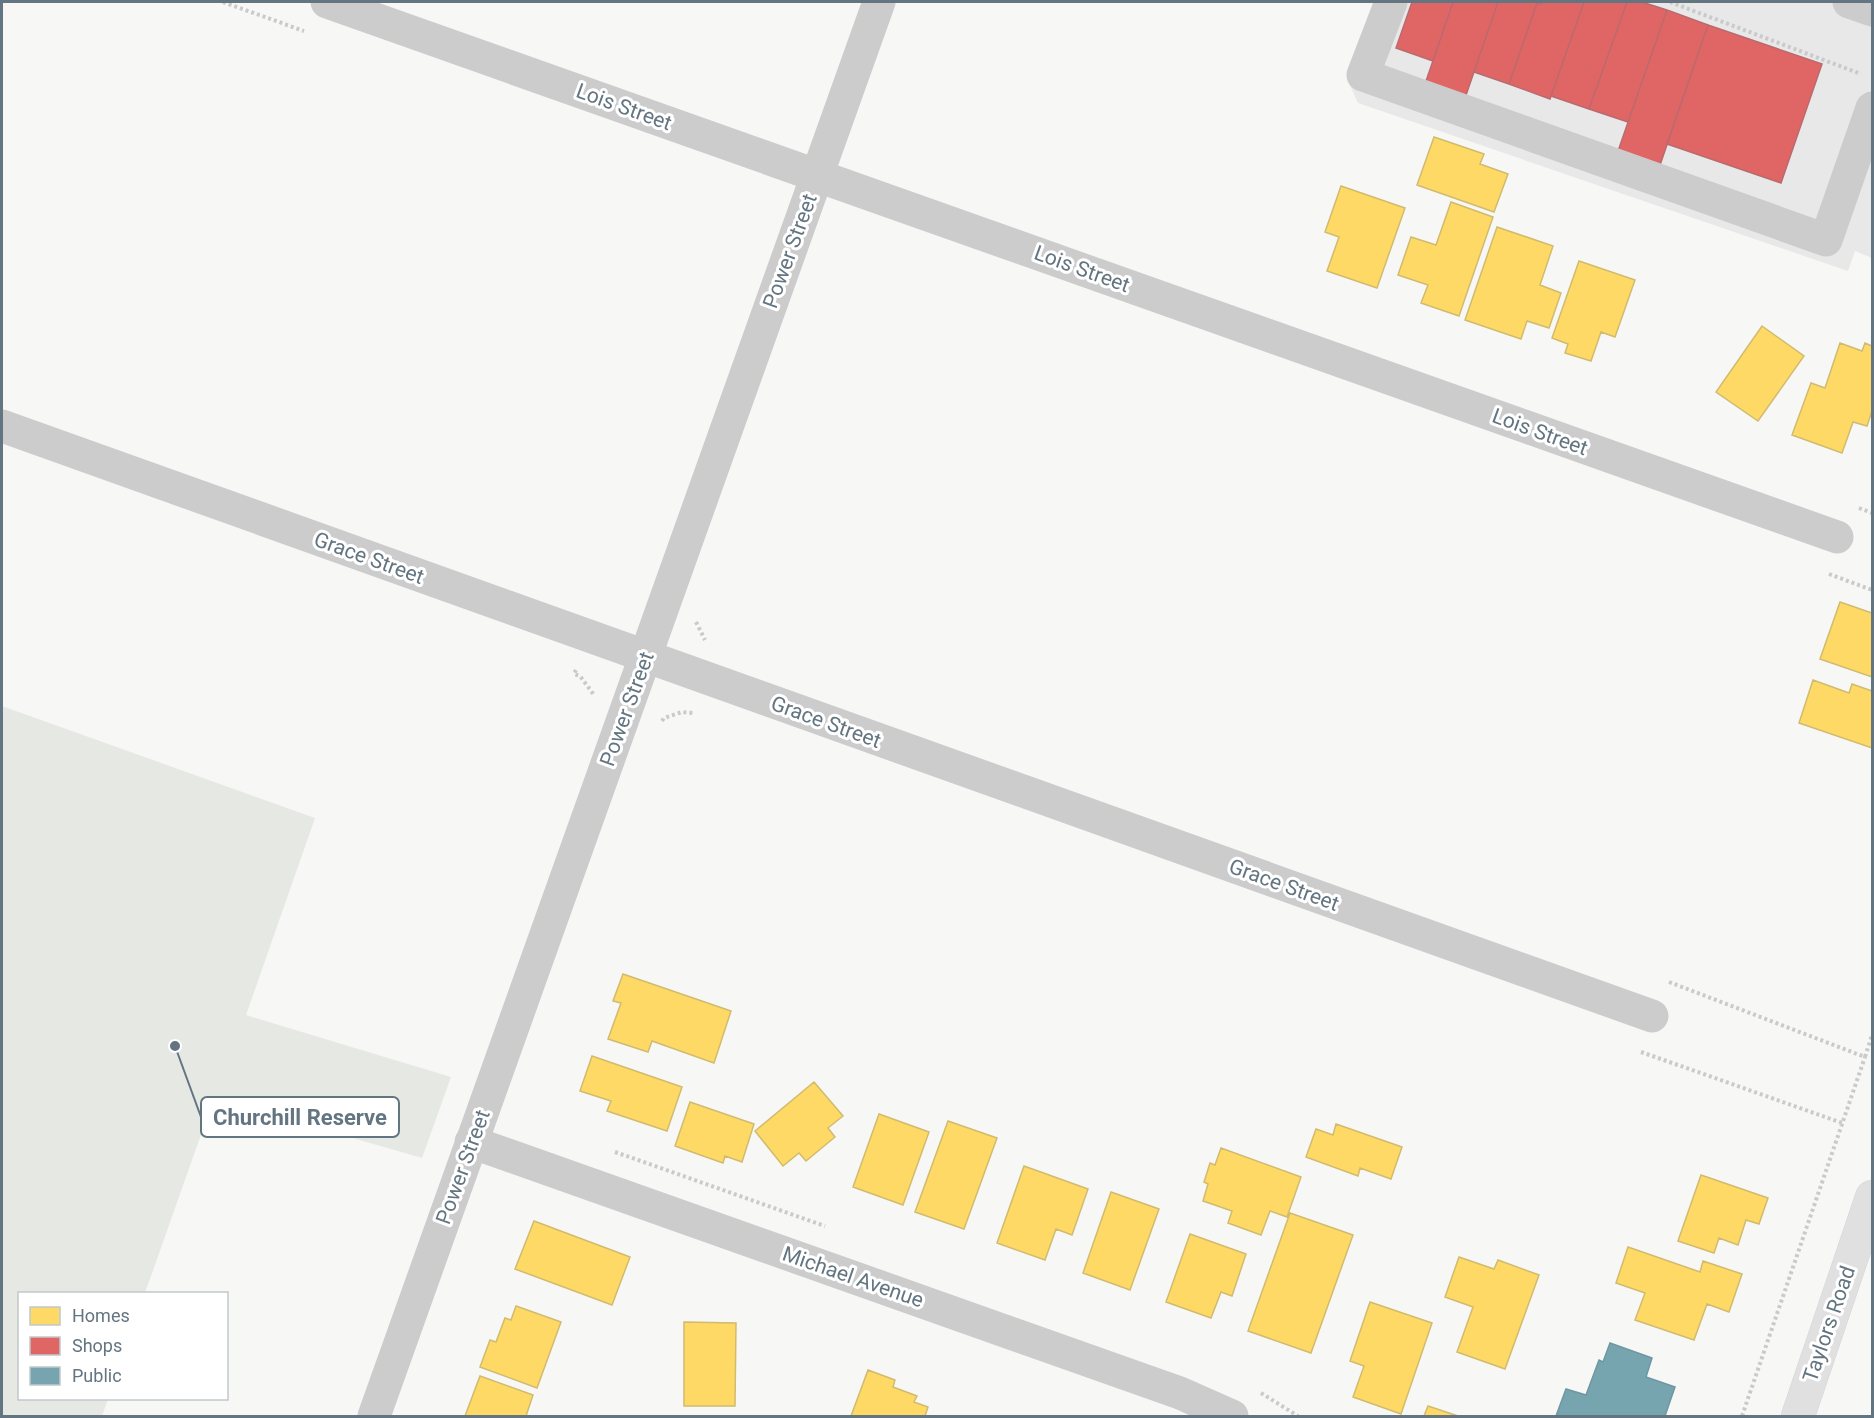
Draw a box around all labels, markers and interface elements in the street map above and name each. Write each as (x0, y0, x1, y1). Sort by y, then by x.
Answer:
street label: Lois Street (573, 79, 675, 135)
street label: Power Street (758, 191, 822, 311)
street label: Lois Street (1031, 241, 1133, 297)
street label: Lois Street (1489, 404, 1591, 460)
street label: Grace Street (311, 527, 427, 589)
street label: Power Street (595, 649, 659, 769)
street label: Grace Street (768, 691, 884, 753)
street label: Grace Street (1226, 854, 1342, 916)
callout: Churchill Reserve (201, 1097, 399, 1137)
text: Churchill Reserve (213, 1105, 387, 1130)
street label: Power Street (431, 1107, 495, 1227)
street label: Michael Avenue (779, 1242, 927, 1312)
street label: Taylors Road (1798, 1263, 1860, 1385)
legend (18, 1292, 228, 1400)
text: Homes (72, 1305, 130, 1326)
text: Shops (72, 1335, 122, 1356)
text: Public (72, 1365, 122, 1386)

